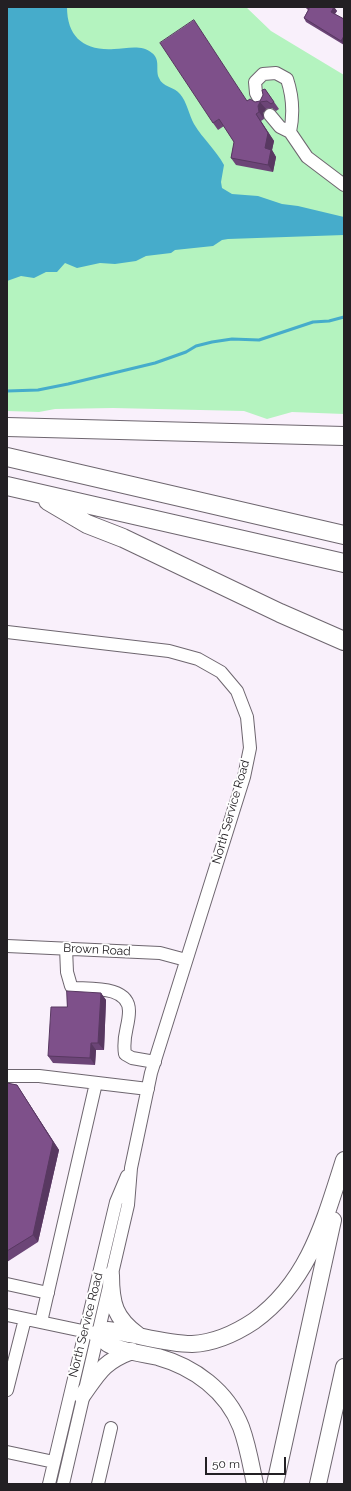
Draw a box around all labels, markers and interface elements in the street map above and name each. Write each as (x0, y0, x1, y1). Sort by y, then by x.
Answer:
street label: North Service Road (209, 758, 253, 866)
street label: Brown Road (63, 941, 131, 959)
street label: North Service Road (66, 1271, 106, 1379)
scale bar (207, 1449, 288, 1475)
text: 50 m (212, 1457, 240, 1471)

